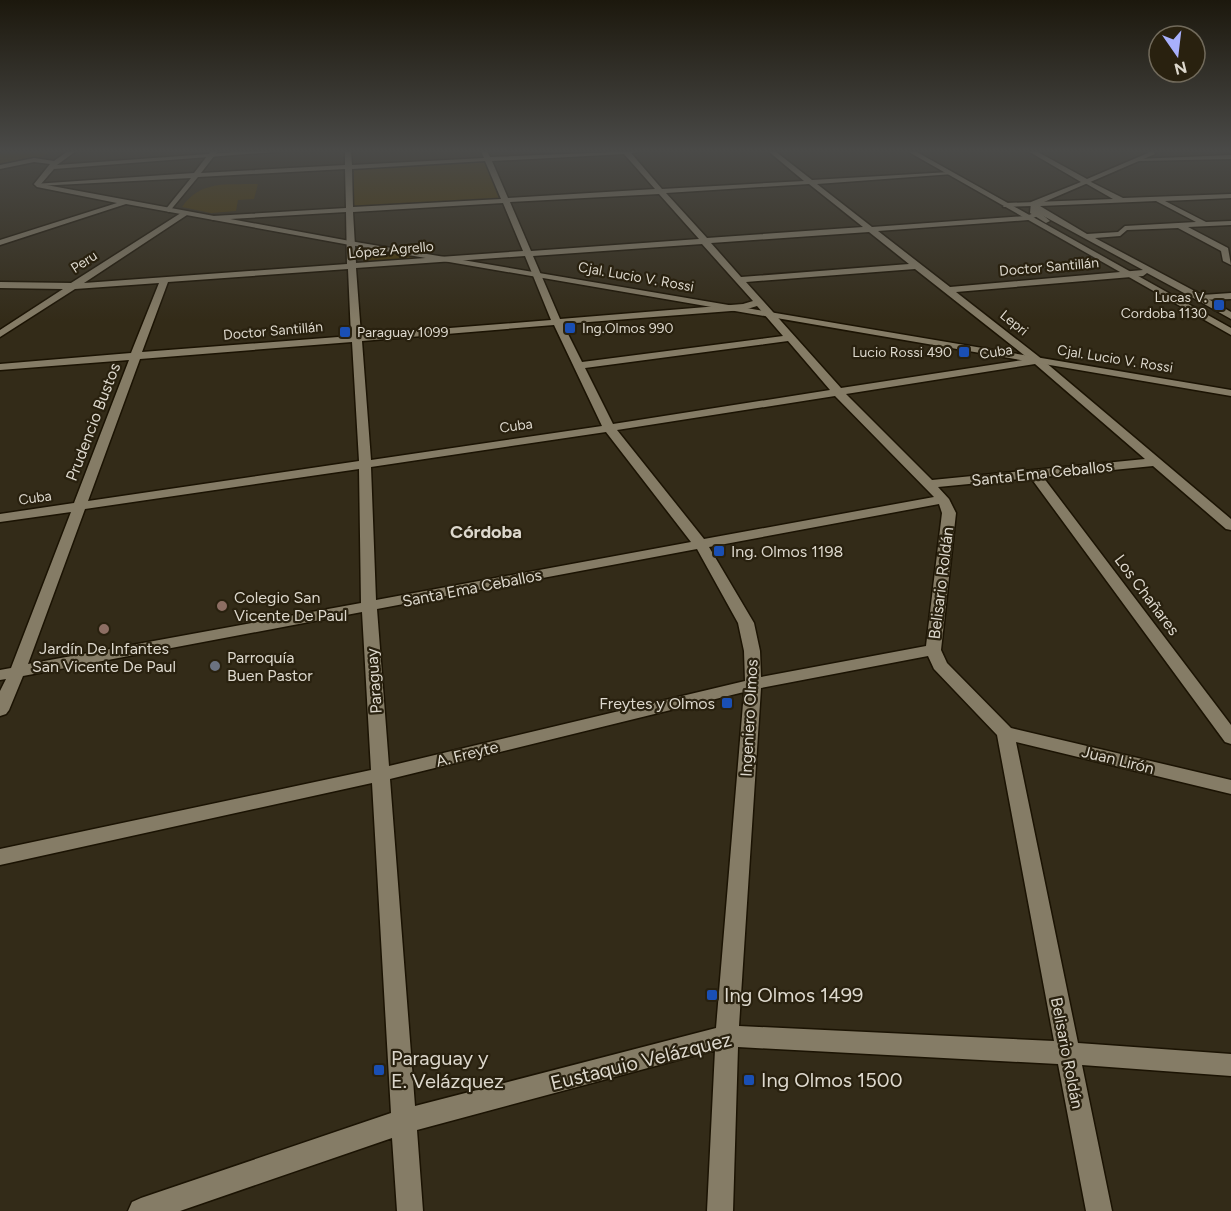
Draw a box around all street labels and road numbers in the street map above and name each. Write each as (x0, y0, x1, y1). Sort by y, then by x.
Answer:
street label: López Agrello (347, 238, 435, 262)
street label: Peru (68, 247, 100, 277)
street label: Doctor Santillán (998, 254, 1100, 280)
street label: Cjal. Lucio V. Rossi (577, 258, 695, 296)
street label: Lepri (997, 307, 1031, 339)
street label: Doctor Santillán (222, 318, 324, 344)
street label: Cuba (978, 341, 1014, 363)
street label: Cjal. Lucio V. Rossi (1056, 341, 1174, 377)
street label: Prudencio Bustos (62, 360, 124, 484)
street label: Cuba (498, 415, 534, 437)
street label: Santa Ema Ceballos (970, 456, 1114, 490)
street label: Cuba (17, 487, 53, 509)
street label: Belisario Roldán (925, 526, 957, 640)
street label: Los Chañares (1110, 551, 1184, 639)
street label: Santa Ema Ceballos (401, 565, 543, 611)
street label: Paraguay (362, 647, 386, 714)
street label: Ingeniero Olmos (736, 659, 762, 777)
street label: A. Freyte (434, 737, 500, 771)
street label: Juan Lirón (1080, 742, 1156, 778)
street label: Belisario Roldán (1047, 996, 1087, 1110)
street label: Eustaquio Velázquez (548, 1027, 734, 1095)

